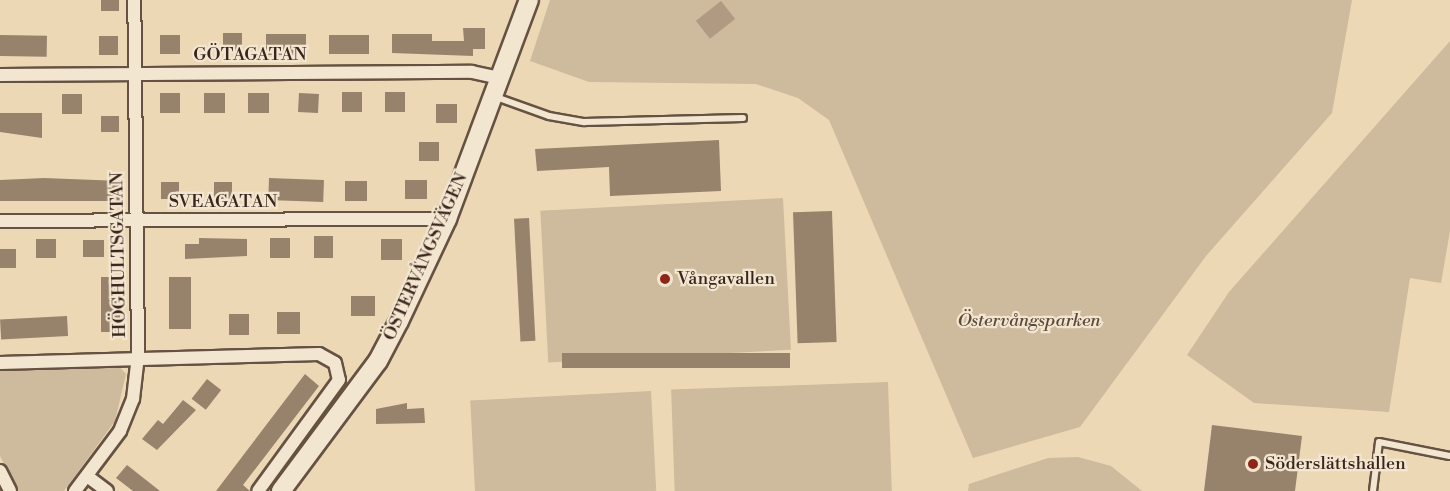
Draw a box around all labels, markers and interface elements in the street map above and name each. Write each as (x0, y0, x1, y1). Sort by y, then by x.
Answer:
street label: GÖTAGATAN (193, 44, 307, 66)
street label: ÖSTERVÅNGSVÄGEN (379, 170, 473, 344)
street label: HÖGHULTSGATAN (107, 172, 131, 338)
street label: SVEAGATAN (169, 191, 277, 213)
place label: Vångavallen (677, 268, 775, 290)
marker: Vångavallen (658, 272, 672, 286)
park label: Östervångsparken (958, 310, 1100, 332)
place label: Söderslättshallen (1265, 453, 1406, 475)
marker: Söderslättshallen (1246, 457, 1260, 471)

